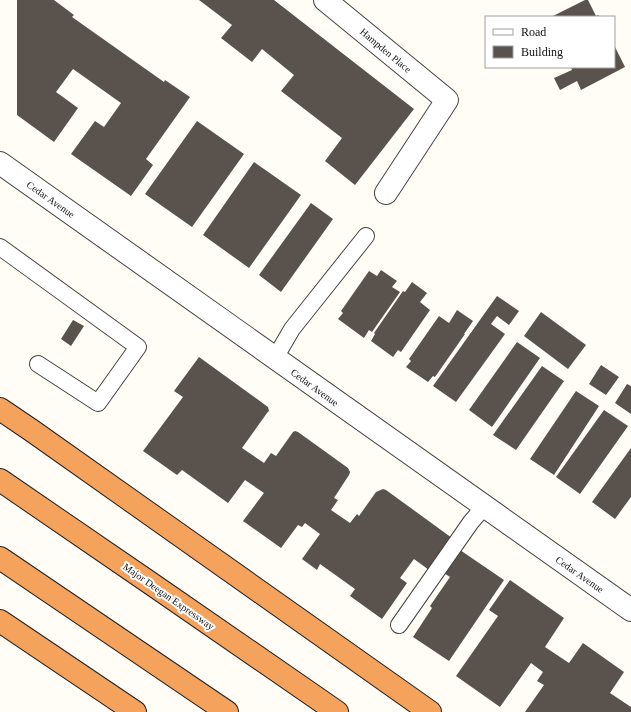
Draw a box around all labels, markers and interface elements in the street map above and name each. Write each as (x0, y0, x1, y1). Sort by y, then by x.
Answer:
legend (485, 16, 615, 68)
text: Road (521, 25, 546, 39)
street label: Hampden Place (358, 26, 414, 75)
text: Building (521, 45, 563, 59)
street label: Cedar Avenue (25, 179, 77, 220)
street label: Cedar Avenue (289, 366, 341, 409)
street label: Cedar Avenue (554, 554, 606, 595)
street label: Major Deegan Expressway (121, 561, 216, 632)

